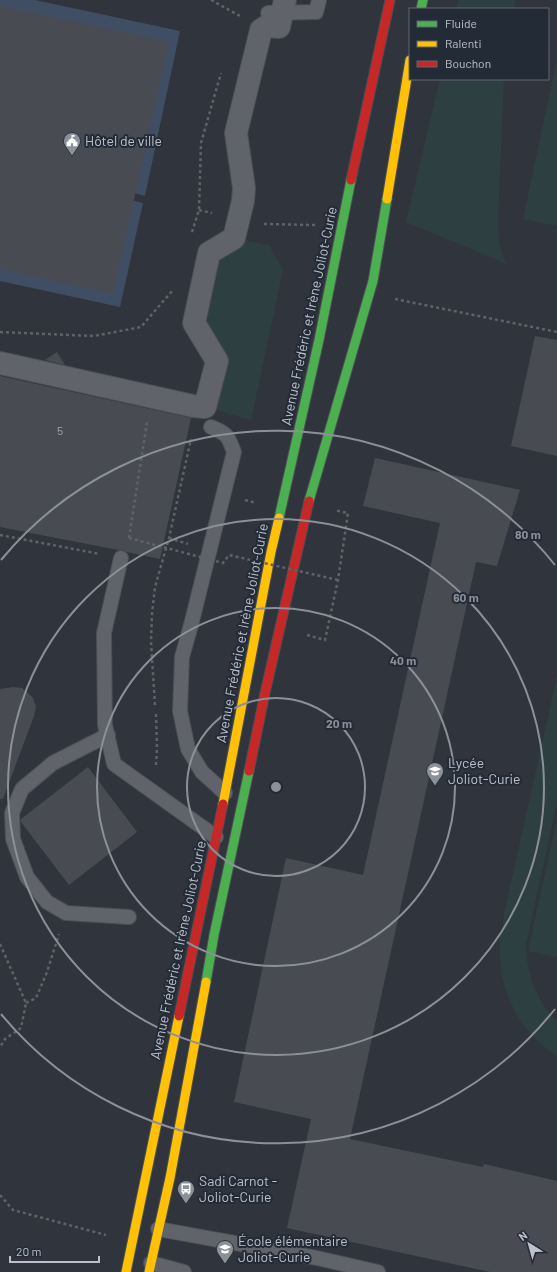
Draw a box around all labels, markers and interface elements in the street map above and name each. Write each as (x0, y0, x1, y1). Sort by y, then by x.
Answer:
legend (409, 8, 549, 80)
text: Fluide (445, 16, 477, 30)
text: Ralenti (445, 36, 482, 50)
text: Bouchon (445, 56, 491, 70)
public building icon: Hôtel de ville (62, 131, 82, 156)
place label: Hôtel de ville (85, 132, 162, 149)
street label: Avenue Frédéric et Irène Joliot-Curie (277, 205, 340, 427)
house number: 5 (57, 423, 63, 437)
street label: Avenue Frédéric et Irène Joliot-Curie (212, 522, 271, 744)
text: 80 m (515, 527, 541, 541)
text: 60 m (453, 590, 479, 604)
text: 40 m (390, 653, 416, 667)
text: 20 m (326, 716, 352, 730)
place label: Lycée Joliot-Curie (448, 754, 521, 787)
school or university icon: Lycée Joliot-Curie (425, 761, 445, 786)
centre of rings (269, 780, 283, 794)
street label: Avenue Frédéric et Irène Joliot-Curie (146, 839, 209, 1061)
place label: Sadi Carnot - Joliot-Curie (199, 1172, 277, 1205)
bus stop icon: Sadi Carnot - Joliot-Curie (176, 1179, 196, 1204)
north arrow (509, 1224, 549, 1264)
text: N (516, 1228, 530, 1243)
place label: École élémentaire Joliot-Curie (238, 1232, 348, 1265)
scale bar (10, 1238, 99, 1264)
school or university icon: École élémentaire Joliot-Curie (215, 1239, 235, 1264)
text: 20 m (16, 1244, 42, 1258)

